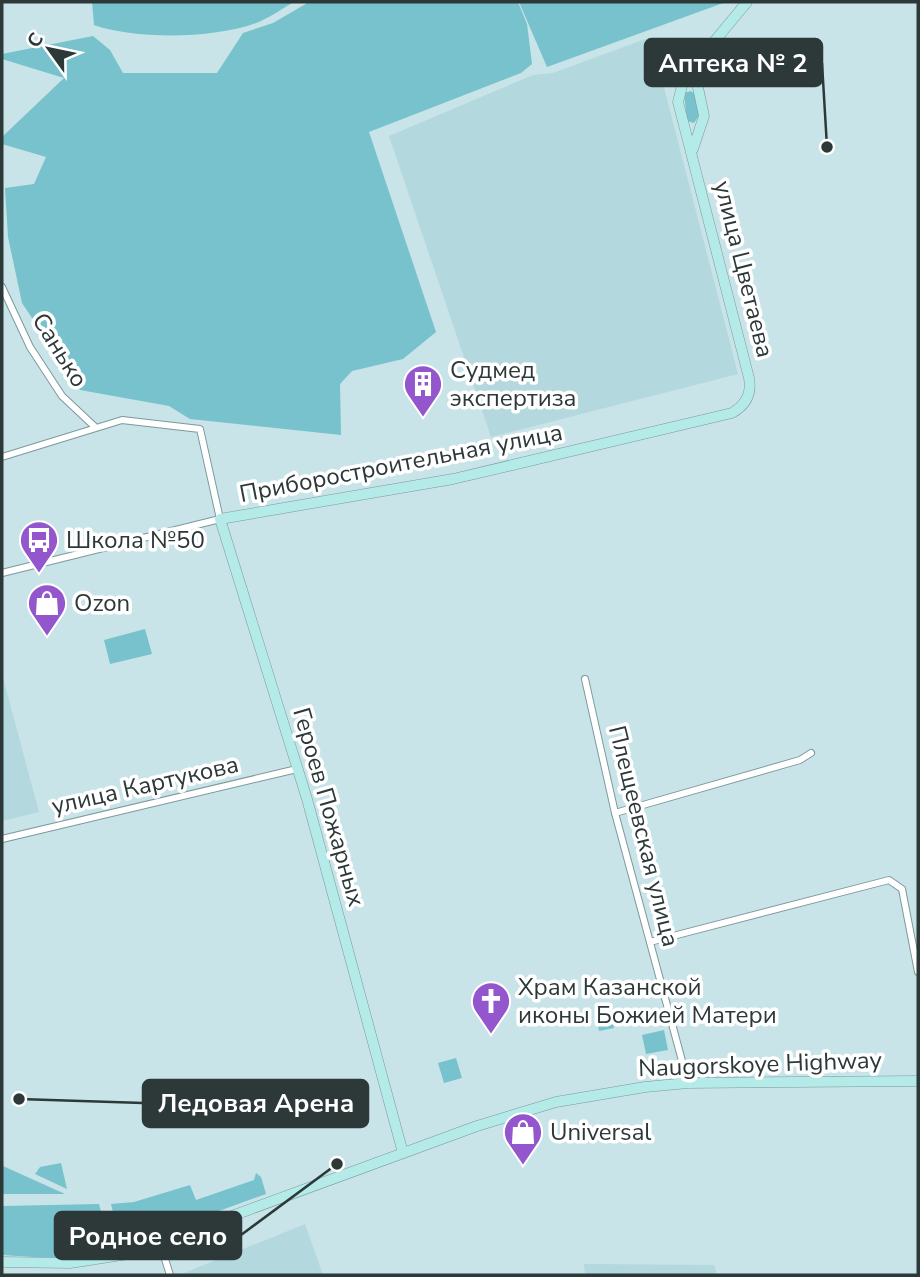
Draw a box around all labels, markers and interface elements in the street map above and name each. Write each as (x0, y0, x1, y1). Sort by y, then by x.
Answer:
north arrow (14, 14, 84, 84)
text: С (21, 28, 50, 53)
callout: Аптека № 2 (645, 39, 822, 86)
text: Аптека № 2 (658, 46, 808, 81)
street label: улица Цветаева (707, 177, 781, 361)
street label: Санько (25, 307, 95, 393)
place label: Судмед экспертиза (450, 354, 577, 414)
building icon: Судмед экспертиза (402, 363, 444, 418)
street label: Приборостроительная улица (237, 416, 565, 510)
bus stop icon: Школа №50 (18, 519, 60, 574)
place label: Школа №50 (66, 524, 205, 556)
shop icon: Ozon (26, 582, 68, 637)
place label: Ozon (74, 587, 130, 619)
street label: Героев Пожарных (285, 704, 373, 910)
street label: Плещеевская улица (601, 722, 687, 950)
street label: улица Картукова (48, 748, 242, 822)
place label: Храм Казанской иконы Божией Матери (518, 971, 777, 1031)
church icon: Храм Казанской иконы Божией Матери (470, 980, 512, 1035)
street label: Naugorskoye Highway (638, 1044, 883, 1084)
callout: Ледовая Арена (143, 1080, 368, 1127)
text: Ледовая Арена (158, 1086, 354, 1121)
shop icon: Universal (502, 1111, 544, 1166)
place label: Universal (550, 1116, 651, 1148)
callout: Родное село (55, 1212, 241, 1259)
text: Родное село (69, 1219, 227, 1254)

